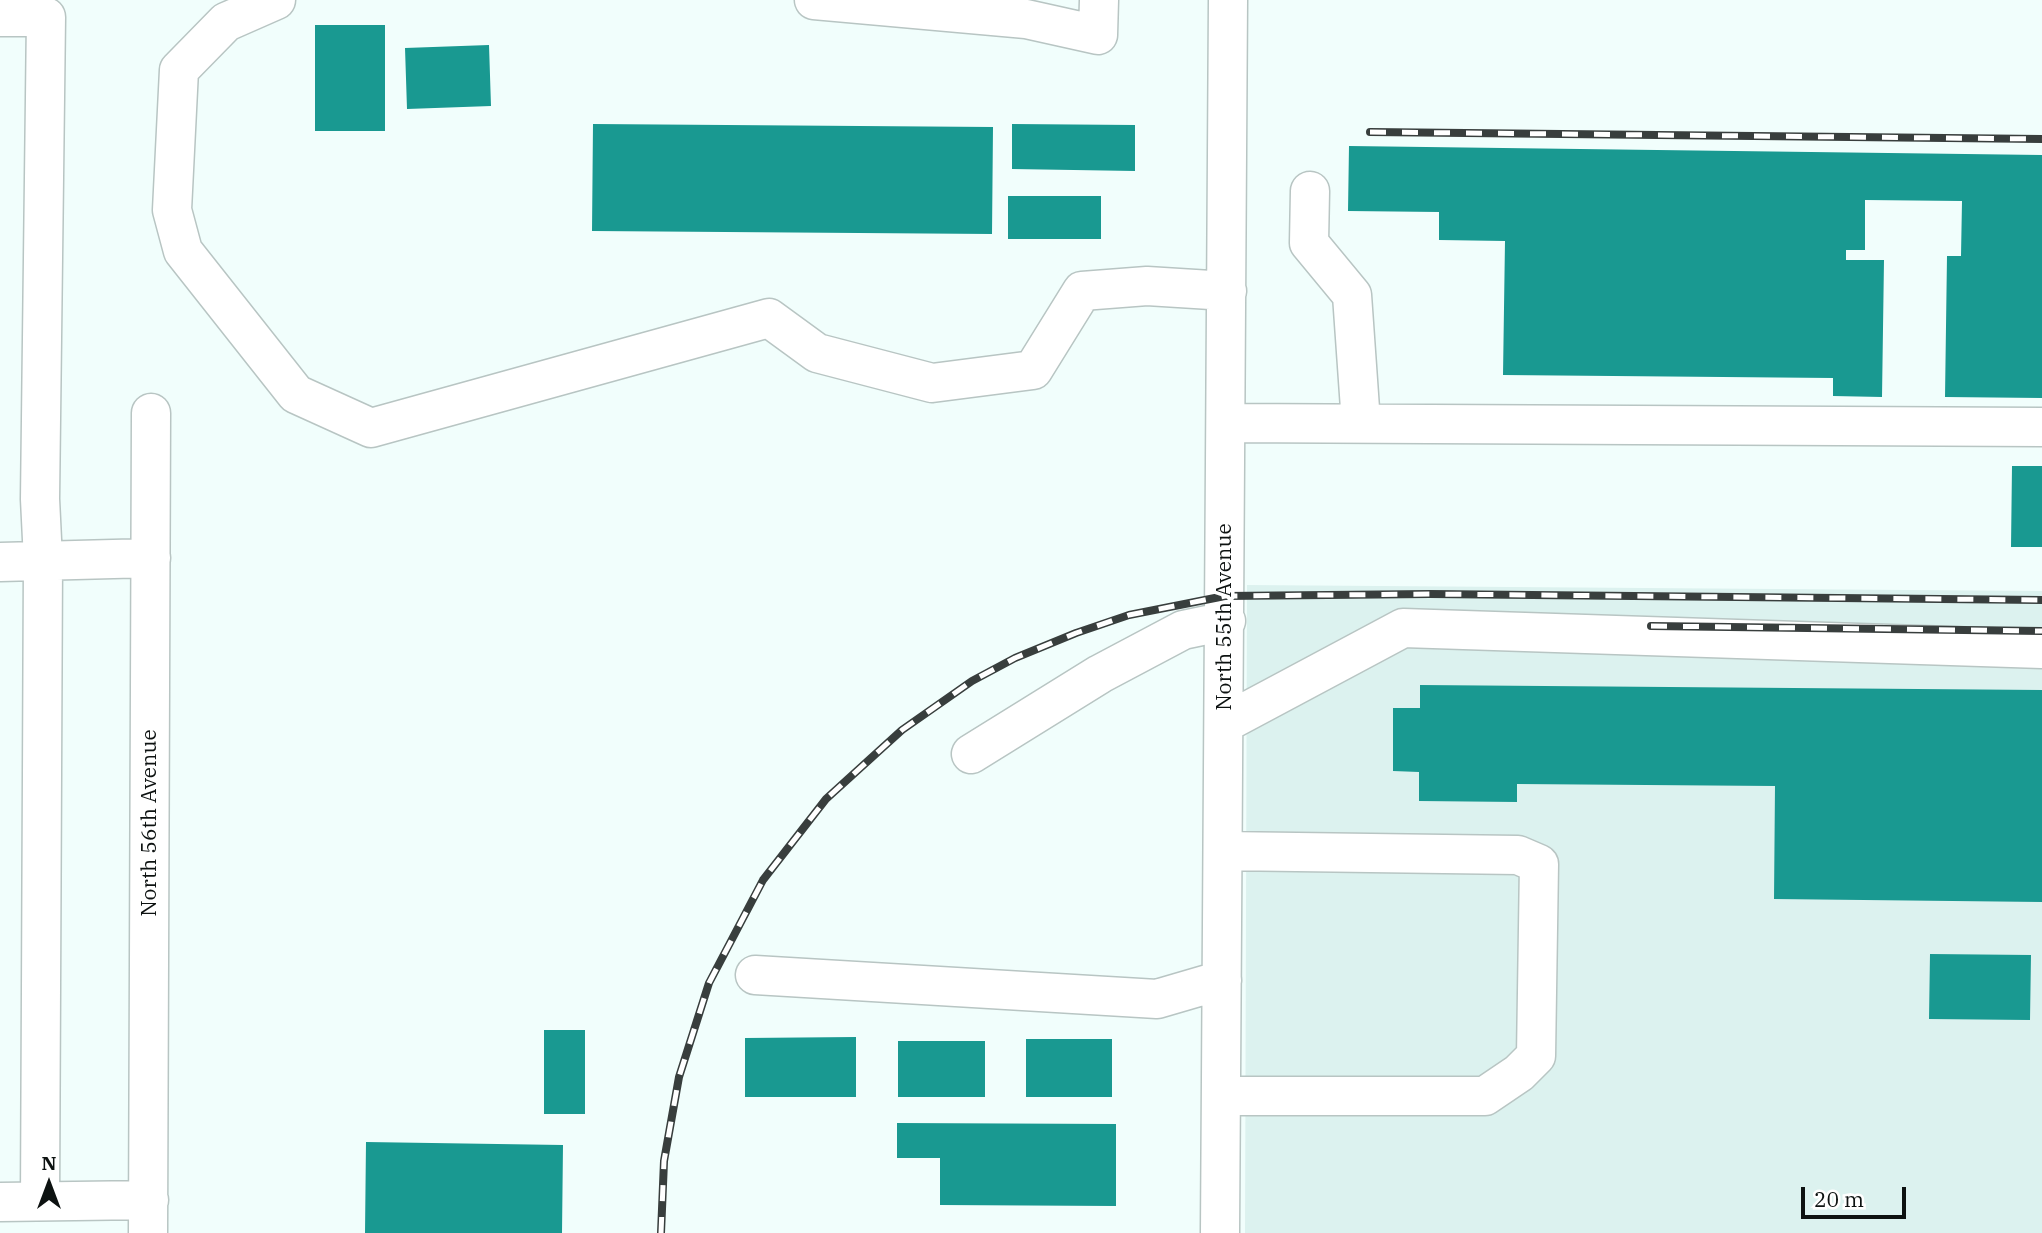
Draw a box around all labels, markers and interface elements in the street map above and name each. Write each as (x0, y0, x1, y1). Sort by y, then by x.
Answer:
street label: North 55th Avenue (1212, 523, 1238, 711)
street label: North 56th Avenue (137, 729, 163, 917)
north arrow (14, 1149, 84, 1219)
text: N (41, 1151, 57, 1175)
scale bar (1804, 1174, 1909, 1218)
text: 20 m (1814, 1185, 1864, 1213)

